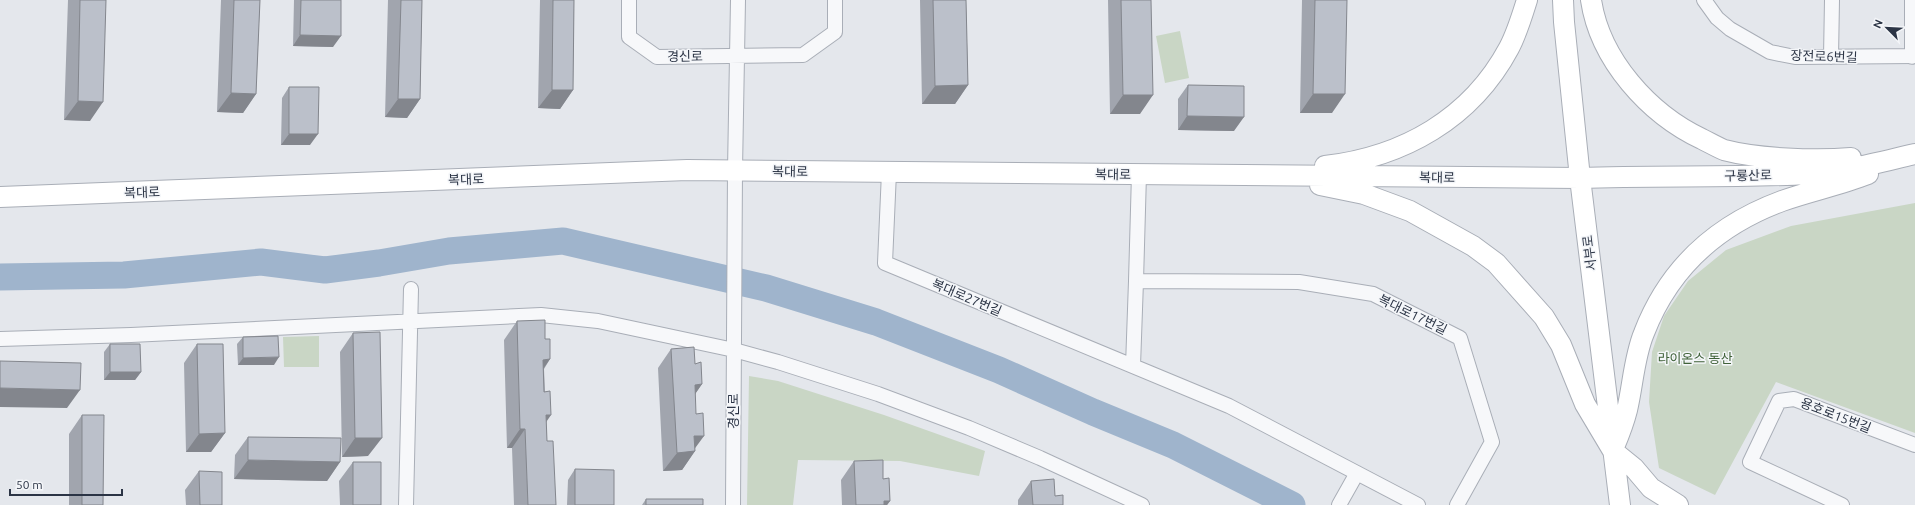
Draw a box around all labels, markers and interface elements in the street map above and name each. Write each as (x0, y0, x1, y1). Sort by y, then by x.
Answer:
north arrow (1867, 8, 1907, 48)
text: N (1871, 18, 1885, 30)
street label: 장전로6번길 (1790, 48, 1858, 64)
street label: 경신로 (667, 49, 703, 63)
street label: 복대로 (772, 164, 808, 178)
street label: 복대로 (1095, 167, 1131, 181)
street label: 구룡산로 (1724, 168, 1772, 182)
street label: 복대로 (1419, 170, 1455, 184)
street label: 복대로 (448, 171, 484, 187)
street label: 복대로 (124, 184, 160, 200)
street label: 서부로 (1580, 234, 1598, 272)
street label: 복대로27번길 (930, 276, 1004, 318)
street label: 복대로17번길 (1376, 291, 1450, 337)
park label: 라이온스 동산 (1658, 351, 1732, 365)
street label: 경신로 (726, 393, 740, 429)
street label: 용호로15번길 (1799, 395, 1873, 435)
scale bar (10, 471, 122, 497)
text: 50 m (16, 478, 43, 491)

